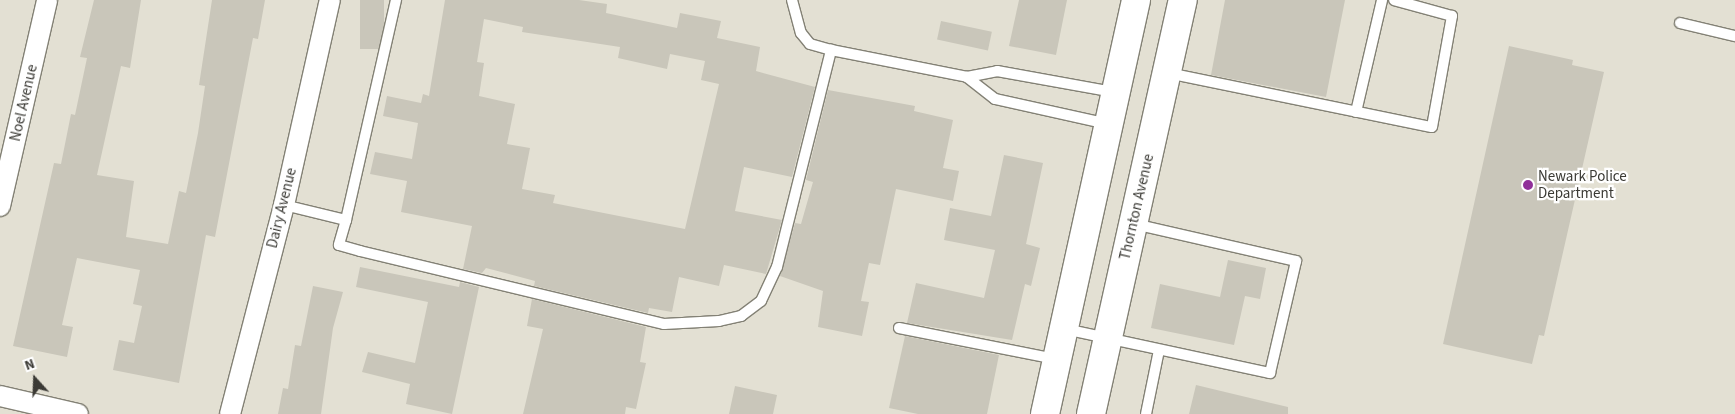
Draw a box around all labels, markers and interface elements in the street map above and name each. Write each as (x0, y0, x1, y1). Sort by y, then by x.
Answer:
street label: Noel Avenue (6, 63, 42, 143)
street label: Thornton Avenue (1116, 152, 1158, 262)
street label: Dairy Avenue (263, 166, 301, 250)
place label: Newark Police Department (1538, 167, 1627, 202)
marker: Newark Police Department (1522, 179, 1534, 191)
north arrow (10, 354, 60, 404)
text: N (22, 354, 38, 376)

